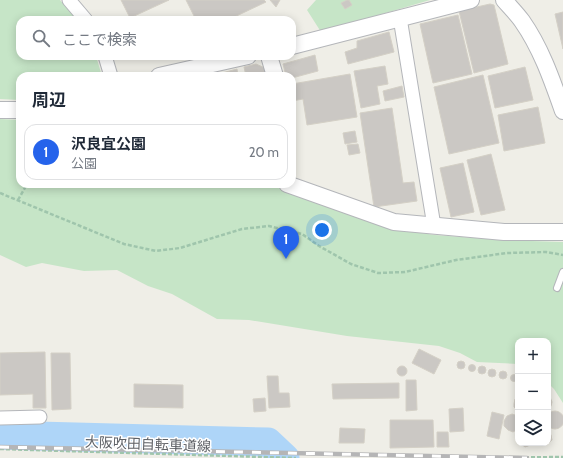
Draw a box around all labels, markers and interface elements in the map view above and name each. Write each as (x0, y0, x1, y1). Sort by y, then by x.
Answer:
search box (16, 16, 296, 60)
icon: search (30, 27, 52, 49)
text: ここで検索 (62, 31, 137, 49)
text: 周辺 (32, 90, 66, 110)
text: 沢良宜公園 (71, 135, 146, 153)
text: 1 (44, 144, 48, 160)
text: 20 m (249, 144, 279, 160)
text: 公園 (71, 155, 97, 171)
your location (312, 220, 332, 240)
pin: 1 (273, 226, 299, 259)
map controls (515, 338, 551, 446)
button: + (515, 338, 551, 374)
button: − (515, 374, 551, 410)
button: layers (515, 410, 551, 446)
street label: 大阪吹田自転車道線 (85, 433, 211, 455)

